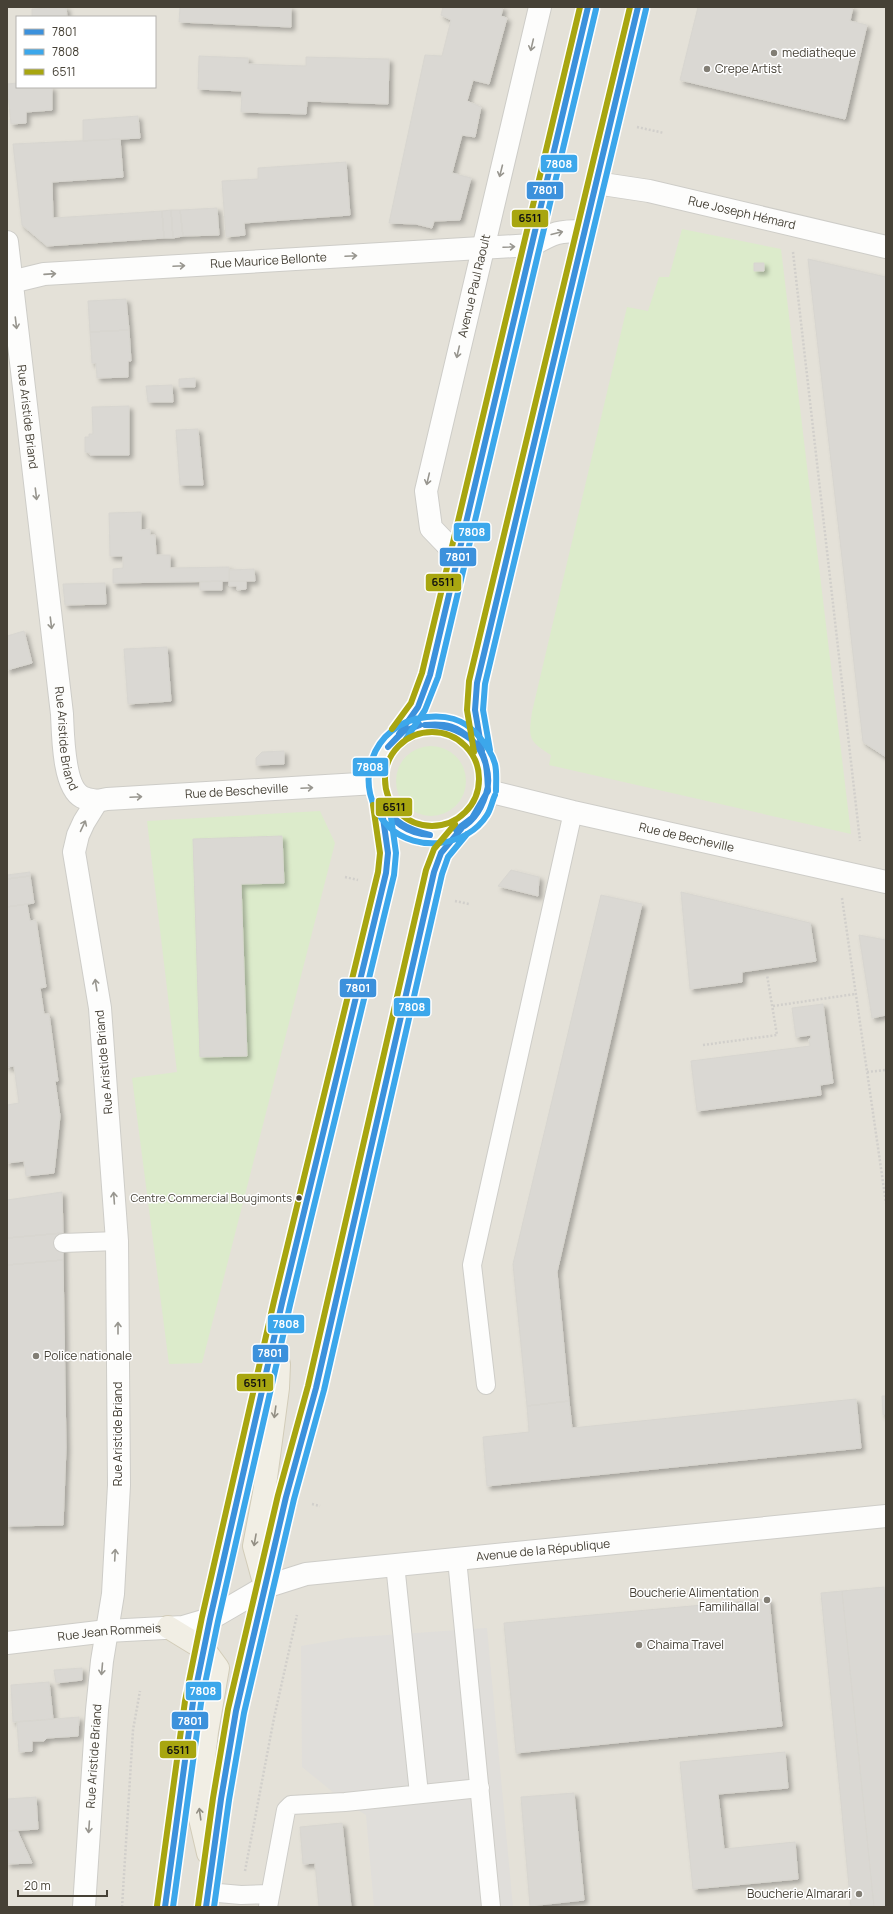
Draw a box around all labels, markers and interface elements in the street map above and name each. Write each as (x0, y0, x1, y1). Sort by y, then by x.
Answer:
legend (16, 16, 156, 88)
text: 7801 (52, 23, 77, 40)
one-way arrow (527, 38, 535, 51)
text: 7808 (52, 43, 79, 60)
place label: mediatheque (782, 44, 856, 61)
marker: mediatheque (769, 48, 779, 58)
place label: Crepe Artist (715, 60, 782, 77)
text: 6511 (52, 63, 76, 80)
marker: Crepe Artist (702, 64, 712, 74)
line badge: 7808 (540, 154, 578, 173)
text: 7808 (546, 156, 573, 171)
one-way arrow (497, 165, 505, 178)
line badge: 7801 (526, 181, 564, 200)
text: 7801 (533, 182, 557, 197)
street label: Rue Joseph Hémard (687, 192, 797, 233)
line badge: 6511 (511, 209, 549, 228)
text: 6511 (519, 210, 541, 225)
one-way arrow (550, 229, 563, 236)
street label: Avenue Paul Raoult (453, 232, 494, 339)
one-way arrow (502, 243, 515, 250)
street label: Rue Maurice Bellonte (210, 248, 327, 272)
one-way arrow (344, 252, 357, 260)
one-way arrow (172, 262, 185, 270)
one-way arrow (43, 270, 56, 278)
one-way arrow (12, 316, 20, 329)
one-way arrow (453, 345, 461, 358)
street label: Rue Aristide Briand (13, 364, 42, 470)
one-way arrow (424, 472, 432, 485)
one-way arrow (32, 487, 40, 500)
line badge: 7808 (453, 522, 491, 542)
text: 7808 (459, 524, 486, 539)
line badge: 7801 (439, 547, 477, 567)
text: 7801 (446, 549, 470, 564)
line badge: 6511 (425, 573, 462, 592)
text: 6511 (432, 574, 454, 589)
one-way arrow (47, 616, 55, 629)
street label: Rue Aristide Briand (51, 686, 82, 793)
line badge: 7808 (352, 757, 389, 777)
text: 7808 (357, 759, 384, 774)
street label: Rue de Bescheville (184, 779, 289, 802)
one-way arrow (300, 784, 313, 791)
one-way arrow (129, 794, 142, 801)
line badge: 6511 (375, 797, 413, 817)
text: 6511 (383, 799, 405, 814)
street label: Rue de Becheville (637, 818, 736, 856)
one-way arrow (80, 820, 87, 832)
one-way arrow (92, 978, 100, 991)
line badge: 7801 (339, 978, 377, 998)
text: 7801 (346, 980, 370, 995)
line badge: 7808 (393, 997, 431, 1017)
text: 7808 (399, 999, 426, 1014)
street label: Rue Aristide Briand (90, 1009, 117, 1115)
place label: Centre Commercial Bougimonts (130, 1190, 292, 1205)
one-way arrow (111, 1192, 118, 1205)
marker: Centre Commercial Bougimonts (294, 1193, 304, 1203)
line badge: 7808 (267, 1314, 305, 1334)
text: 7808 (273, 1316, 300, 1331)
one-way arrow (114, 1322, 122, 1335)
line badge: 7801 (252, 1344, 289, 1363)
text: 7801 (258, 1345, 282, 1360)
place label: Police nationale (44, 1347, 132, 1364)
marker: Police nationale (31, 1351, 41, 1361)
line badge: 6511 (236, 1373, 274, 1392)
text: 6511 (244, 1375, 266, 1390)
street label: Rue Aristide Briand (109, 1382, 126, 1486)
one-way arrow (271, 1405, 279, 1418)
one-way arrow (251, 1533, 259, 1546)
street label: Avenue de la République (475, 1535, 611, 1565)
one-way arrow (112, 1549, 119, 1562)
place label: Boucherie Alimentation Familihallal (629, 1584, 759, 1615)
marker: Boucherie Alimentation Familihallal (762, 1595, 772, 1605)
street label: Rue Jean Rommeis (57, 1619, 162, 1645)
place label: Chaima Travel (647, 1636, 724, 1653)
marker: Chaima Travel (634, 1640, 644, 1650)
one-way arrow (98, 1662, 105, 1675)
line badge: 7808 (185, 1681, 222, 1701)
text: 7808 (190, 1683, 217, 1698)
street label: Rue Aristide Briand (82, 1703, 106, 1809)
line badge: 7801 (171, 1711, 209, 1730)
text: 7801 (178, 1713, 202, 1728)
line badge: 6511 (159, 1740, 197, 1759)
text: 6511 (167, 1742, 189, 1757)
one-way arrow (196, 1808, 204, 1821)
one-way arrow (86, 1820, 93, 1833)
scale bar (18, 1872, 107, 1898)
text: 20 m (24, 1877, 51, 1894)
place label: Boucherie Almarari (747, 1885, 851, 1902)
marker: Boucherie Almarari (854, 1889, 864, 1899)

